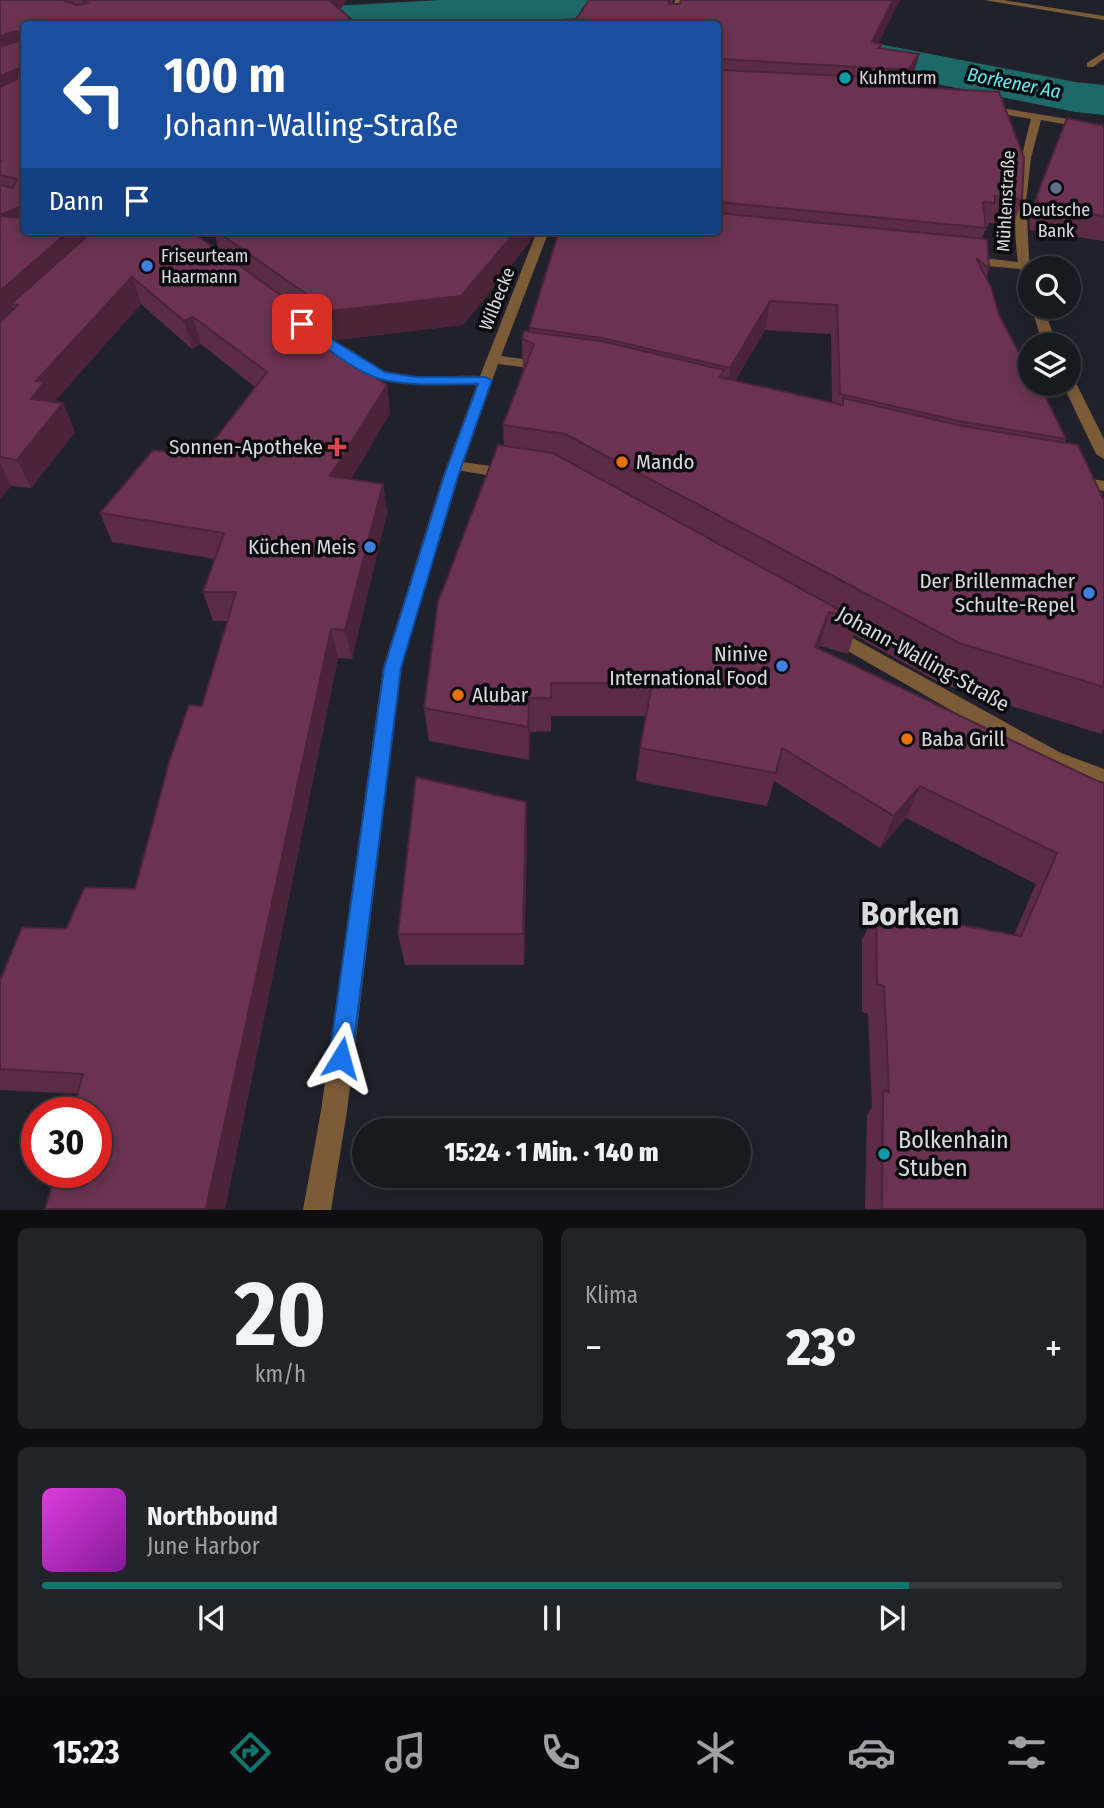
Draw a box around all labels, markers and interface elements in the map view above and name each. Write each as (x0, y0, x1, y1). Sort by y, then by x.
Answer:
text: 100 m (164, 46, 286, 105)
icon: left (49, 49, 140, 140)
water label: Borkener Aa (965, 63, 1063, 103)
place label: Kuhmturm (859, 67, 937, 89)
marker: Kuhmturm (837, 70, 853, 86)
text: Johann-Walling-Straße (164, 106, 458, 144)
street label: Mühlenstraße (992, 150, 1020, 252)
marker: Deutsche Bank (1048, 180, 1064, 196)
icon: arrive (118, 182, 156, 220)
text: Dann (49, 186, 104, 217)
place label: Deutsche Bank (1022, 199, 1090, 242)
place label: Friseurteam Haarmann (161, 245, 248, 288)
map controls (1018, 256, 1081, 396)
button: search (1018, 256, 1081, 319)
marker: Friseurteam Haarmann (139, 258, 155, 274)
street label: Wilbecke (474, 264, 520, 334)
pin (272, 294, 332, 354)
icon: arrive (283, 305, 321, 343)
button: layers (1018, 333, 1081, 396)
place label: Sonnen-Apotheke (169, 434, 323, 460)
marker: Sonnen-Apotheke (329, 439, 345, 455)
place label: Mando (636, 449, 695, 475)
marker: Mando (614, 454, 630, 470)
place label: Küchen Meis (248, 534, 356, 560)
marker: Küchen Meis (362, 539, 378, 555)
place label: Der Brillenmacher Schulte-Repel (919, 568, 1076, 618)
marker: Der Brillenmacher Schulte-Repel (1081, 585, 1097, 601)
street label: Johann-Walling-Straße (832, 601, 1014, 717)
place label: Ninive International Food (609, 641, 768, 691)
marker: Ninive International Food (774, 658, 790, 674)
place label: Alubar (472, 682, 529, 708)
marker: Alubar (450, 687, 466, 703)
place label: Baba Grill (921, 726, 1005, 752)
marker: Baba Grill (899, 731, 915, 747)
district label: Borken (861, 894, 959, 934)
position arrow (304, 1021, 378, 1095)
speed limit sign: 30 (21, 1097, 112, 1188)
place label: Bolkenhain Stuben (898, 1126, 1009, 1182)
text: 15:24 · 1 Min. · 140 m (444, 1137, 659, 1168)
marker: Bolkenhain Stuben (876, 1146, 892, 1162)
text: 20 (235, 1260, 326, 1369)
text: Klima (585, 1281, 638, 1309)
text: 23° (787, 1316, 860, 1379)
text: − (585, 1325, 602, 1371)
text: + (1045, 1325, 1062, 1371)
text: km/h (255, 1360, 306, 1388)
text: Northbound (147, 1501, 278, 1532)
text: June Harbor (147, 1532, 260, 1560)
icon: previous (193, 1599, 231, 1637)
icon: pause (533, 1599, 571, 1637)
icon: next (873, 1599, 911, 1637)
icon: directions (226, 1728, 275, 1777)
icon: music (381, 1728, 430, 1777)
icon: phone (536, 1728, 585, 1777)
icon: climate (691, 1728, 740, 1777)
icon: car (847, 1728, 896, 1777)
icon: filters (1002, 1728, 1051, 1777)
text: 15:23 (53, 1733, 120, 1771)

